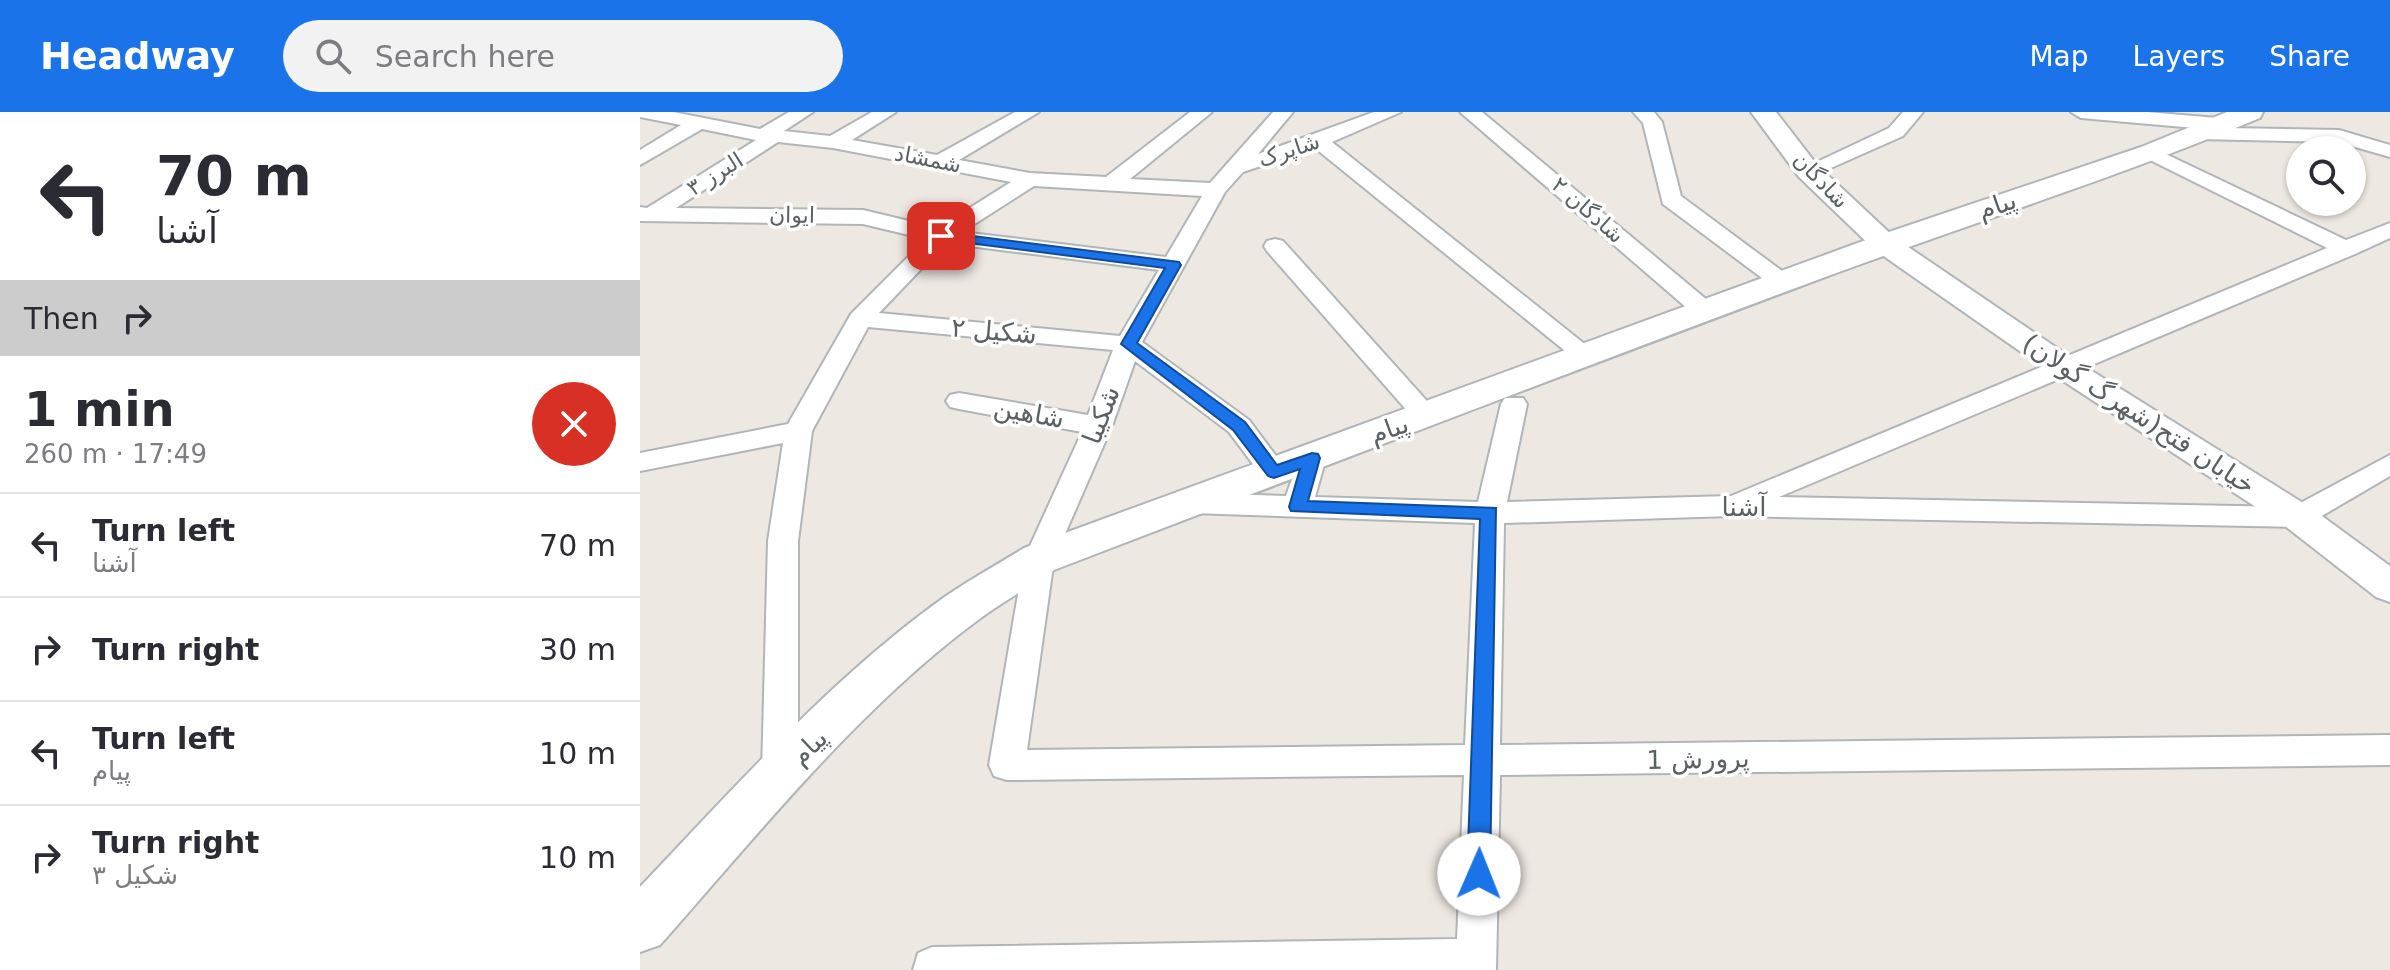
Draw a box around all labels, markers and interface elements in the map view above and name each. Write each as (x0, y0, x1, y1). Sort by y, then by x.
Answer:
search box (283, 20, 843, 92)
text: Headway (40, 34, 235, 78)
icon: search (311, 34, 355, 78)
text: Search here (375, 39, 555, 74)
text: Map (2029, 40, 2089, 73)
text: Layers (2133, 40, 2225, 73)
text: Share (2269, 40, 2350, 73)
street label: شاپرک (1255, 128, 1323, 173)
map controls (2286, 136, 2366, 216)
button: search (2286, 136, 2366, 216)
street label: شمشاد (893, 140, 963, 178)
text: 70 m (156, 143, 312, 208)
icon: left (24, 144, 128, 248)
street label: البرز ۳ (682, 147, 748, 201)
street label: شادگان (1788, 147, 1854, 213)
street label: شادگان ۲ (1547, 172, 1629, 248)
street label: پیام (1974, 184, 2020, 226)
street label: ایوان (769, 202, 815, 228)
pin (907, 202, 975, 270)
text: آشنا (156, 210, 218, 251)
icon: arrive (919, 214, 963, 258)
icon: right (115, 296, 159, 340)
text: Then (24, 301, 99, 336)
street label: شکیل ۲ (950, 312, 1038, 350)
street label: خیابان فتح(شهرگ گولان) (2017, 328, 2261, 501)
text: 1 min (24, 381, 175, 437)
button: close (532, 382, 616, 466)
street label: شکیبا (1076, 382, 1126, 448)
street label: شاهین (991, 392, 1067, 435)
street label: پیام (1365, 408, 1413, 450)
text: 260 m · 17:49 (24, 439, 207, 469)
street label: آشنا (1722, 491, 1768, 522)
text: Turn left (92, 513, 235, 548)
icon: left (24, 523, 68, 567)
text: 70 m (539, 528, 616, 563)
text: آشنا (92, 548, 137, 578)
icon: right (24, 627, 68, 671)
text: Turn right (92, 632, 259, 667)
text: 30 m (539, 632, 616, 667)
text: Turn left (92, 721, 235, 756)
street label: پیام (785, 723, 833, 771)
icon: left (24, 731, 68, 775)
text: 10 m (539, 736, 616, 771)
street label: پرورش 1 (1646, 743, 1750, 776)
text: پیام (92, 756, 131, 786)
text: Turn right (92, 825, 259, 860)
position arrow (1437, 832, 1521, 916)
icon: right (24, 835, 68, 879)
text: 10 m (539, 840, 616, 875)
text: شکیل ۳ (92, 860, 178, 890)

